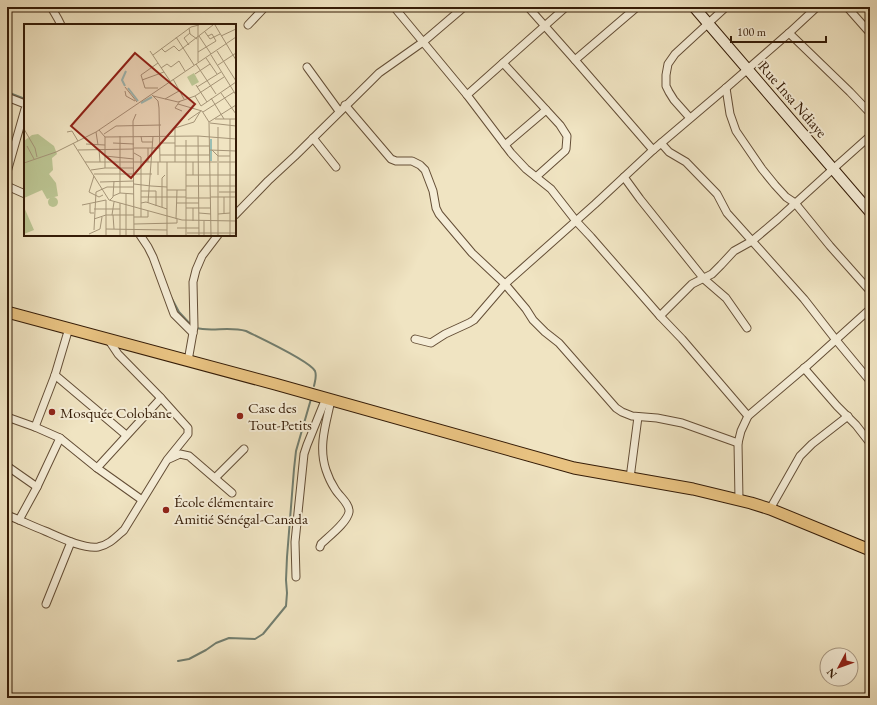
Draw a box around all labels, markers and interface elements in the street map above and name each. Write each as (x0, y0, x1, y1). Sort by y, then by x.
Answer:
scale bar (731, 18, 826, 44)
inset map (24, 24, 236, 236)
text: 100 m (737, 24, 767, 40)
street label: Rue Insa Ndiaye (755, 57, 832, 141)
place label: Case des Tout-Petits (248, 398, 312, 434)
place label: Mosquée Colobane (60, 403, 172, 422)
marker: Mosquée Colobane (47, 407, 57, 417)
marker: Case des Tout-Petits (235, 411, 245, 421)
place label: École élémentaire Amitié Sénégal-Canada (173, 492, 308, 528)
marker: École élémentaire Amitié Sénégal-Canada (161, 505, 171, 515)
north arrow (819, 647, 859, 687)
text: N (823, 666, 840, 682)

